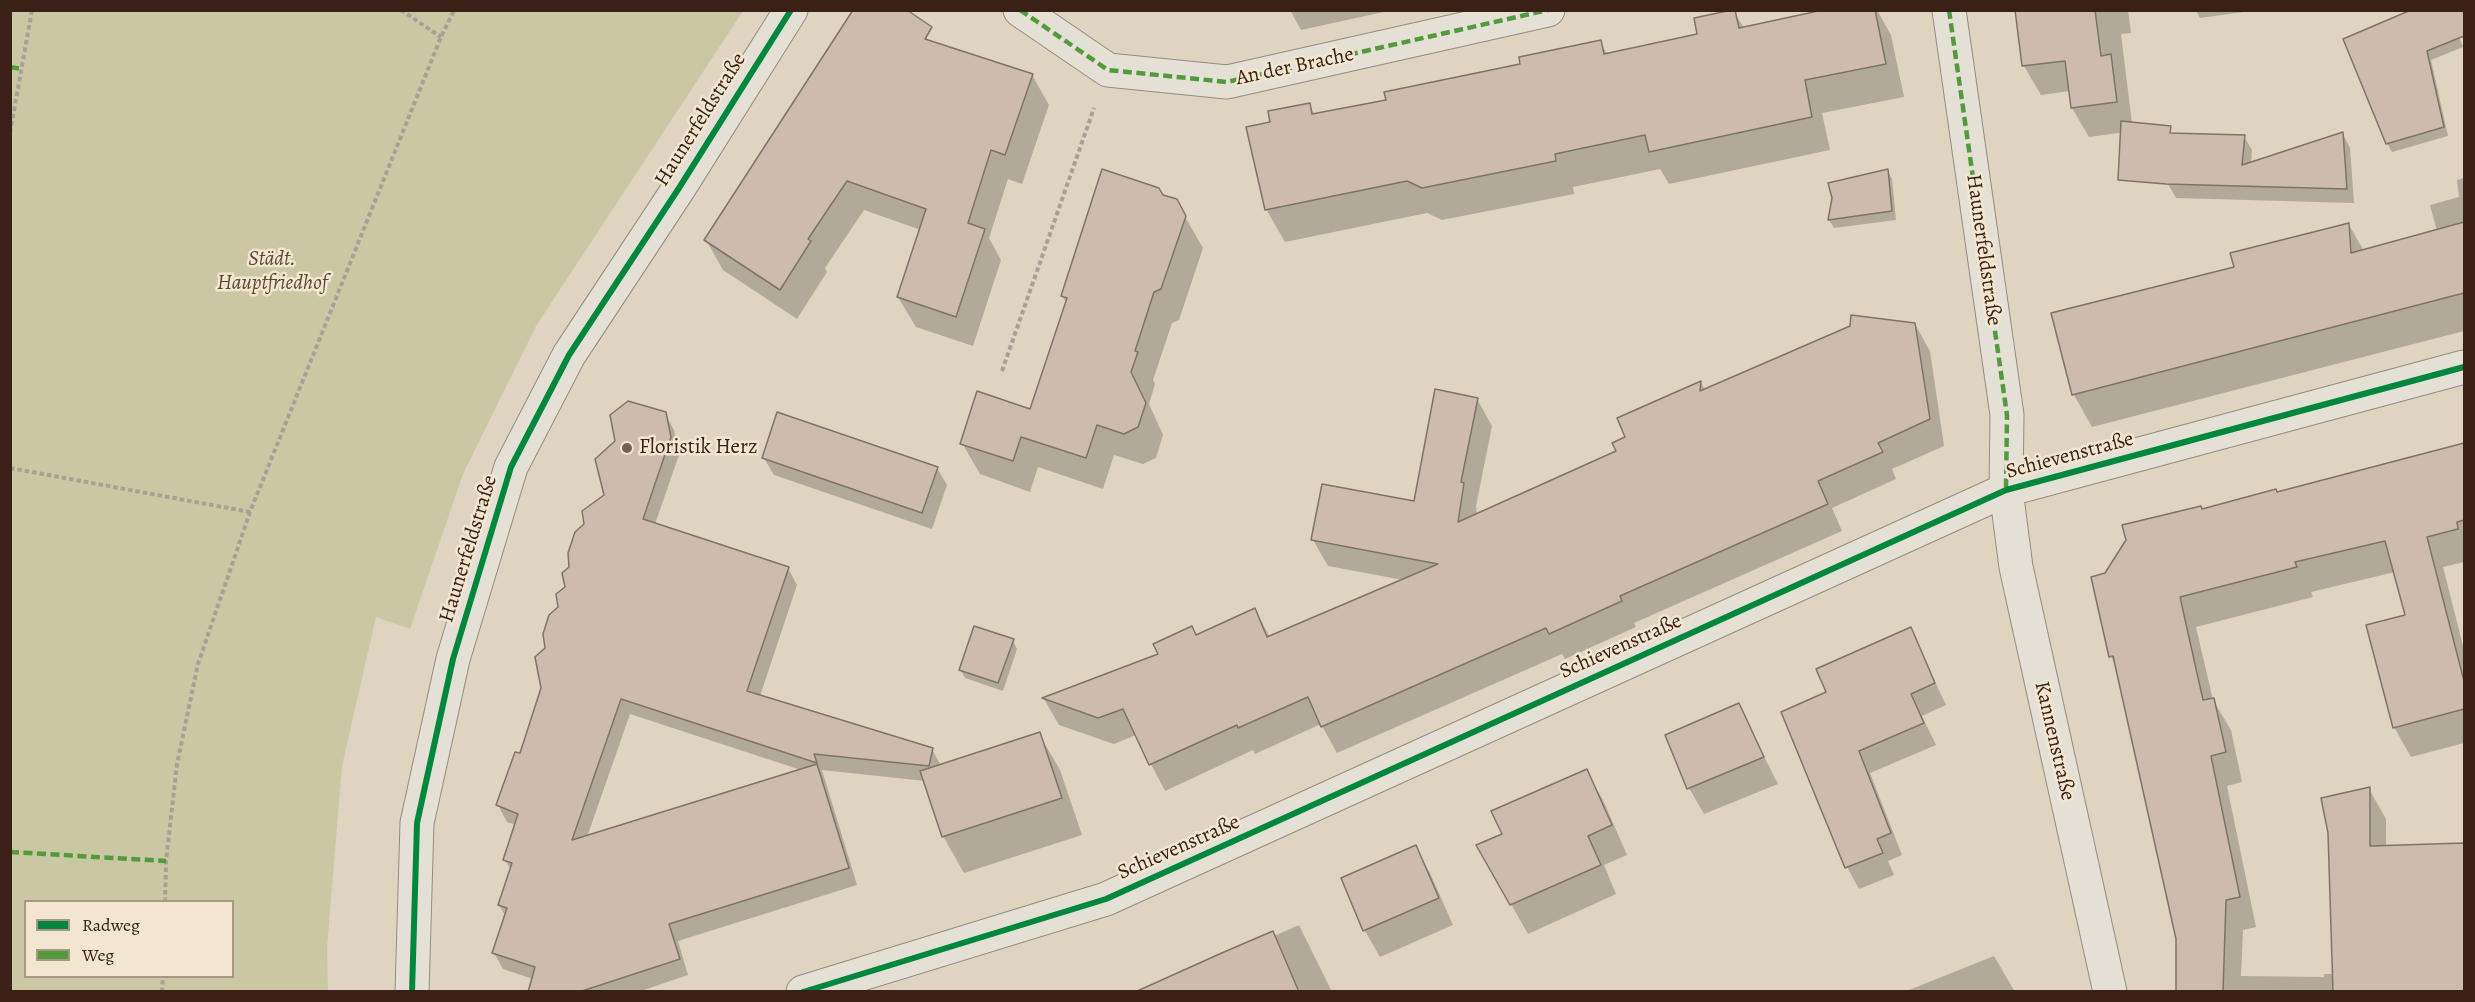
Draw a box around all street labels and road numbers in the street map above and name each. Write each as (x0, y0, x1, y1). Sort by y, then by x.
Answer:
street label: An der Brache (1234, 42, 1356, 92)
street label: Haunerfeldstraße (650, 49, 752, 191)
street label: Haunerfeldstraße (1960, 173, 2006, 327)
street label: Schievenstraße (2004, 427, 2136, 485)
street label: Haunerfeldstraße (435, 472, 503, 626)
street label: Schievenstraße (1556, 609, 1686, 685)
street label: Kannenstraße (2028, 679, 2080, 803)
street label: Schievenstraße (1114, 810, 1244, 886)

